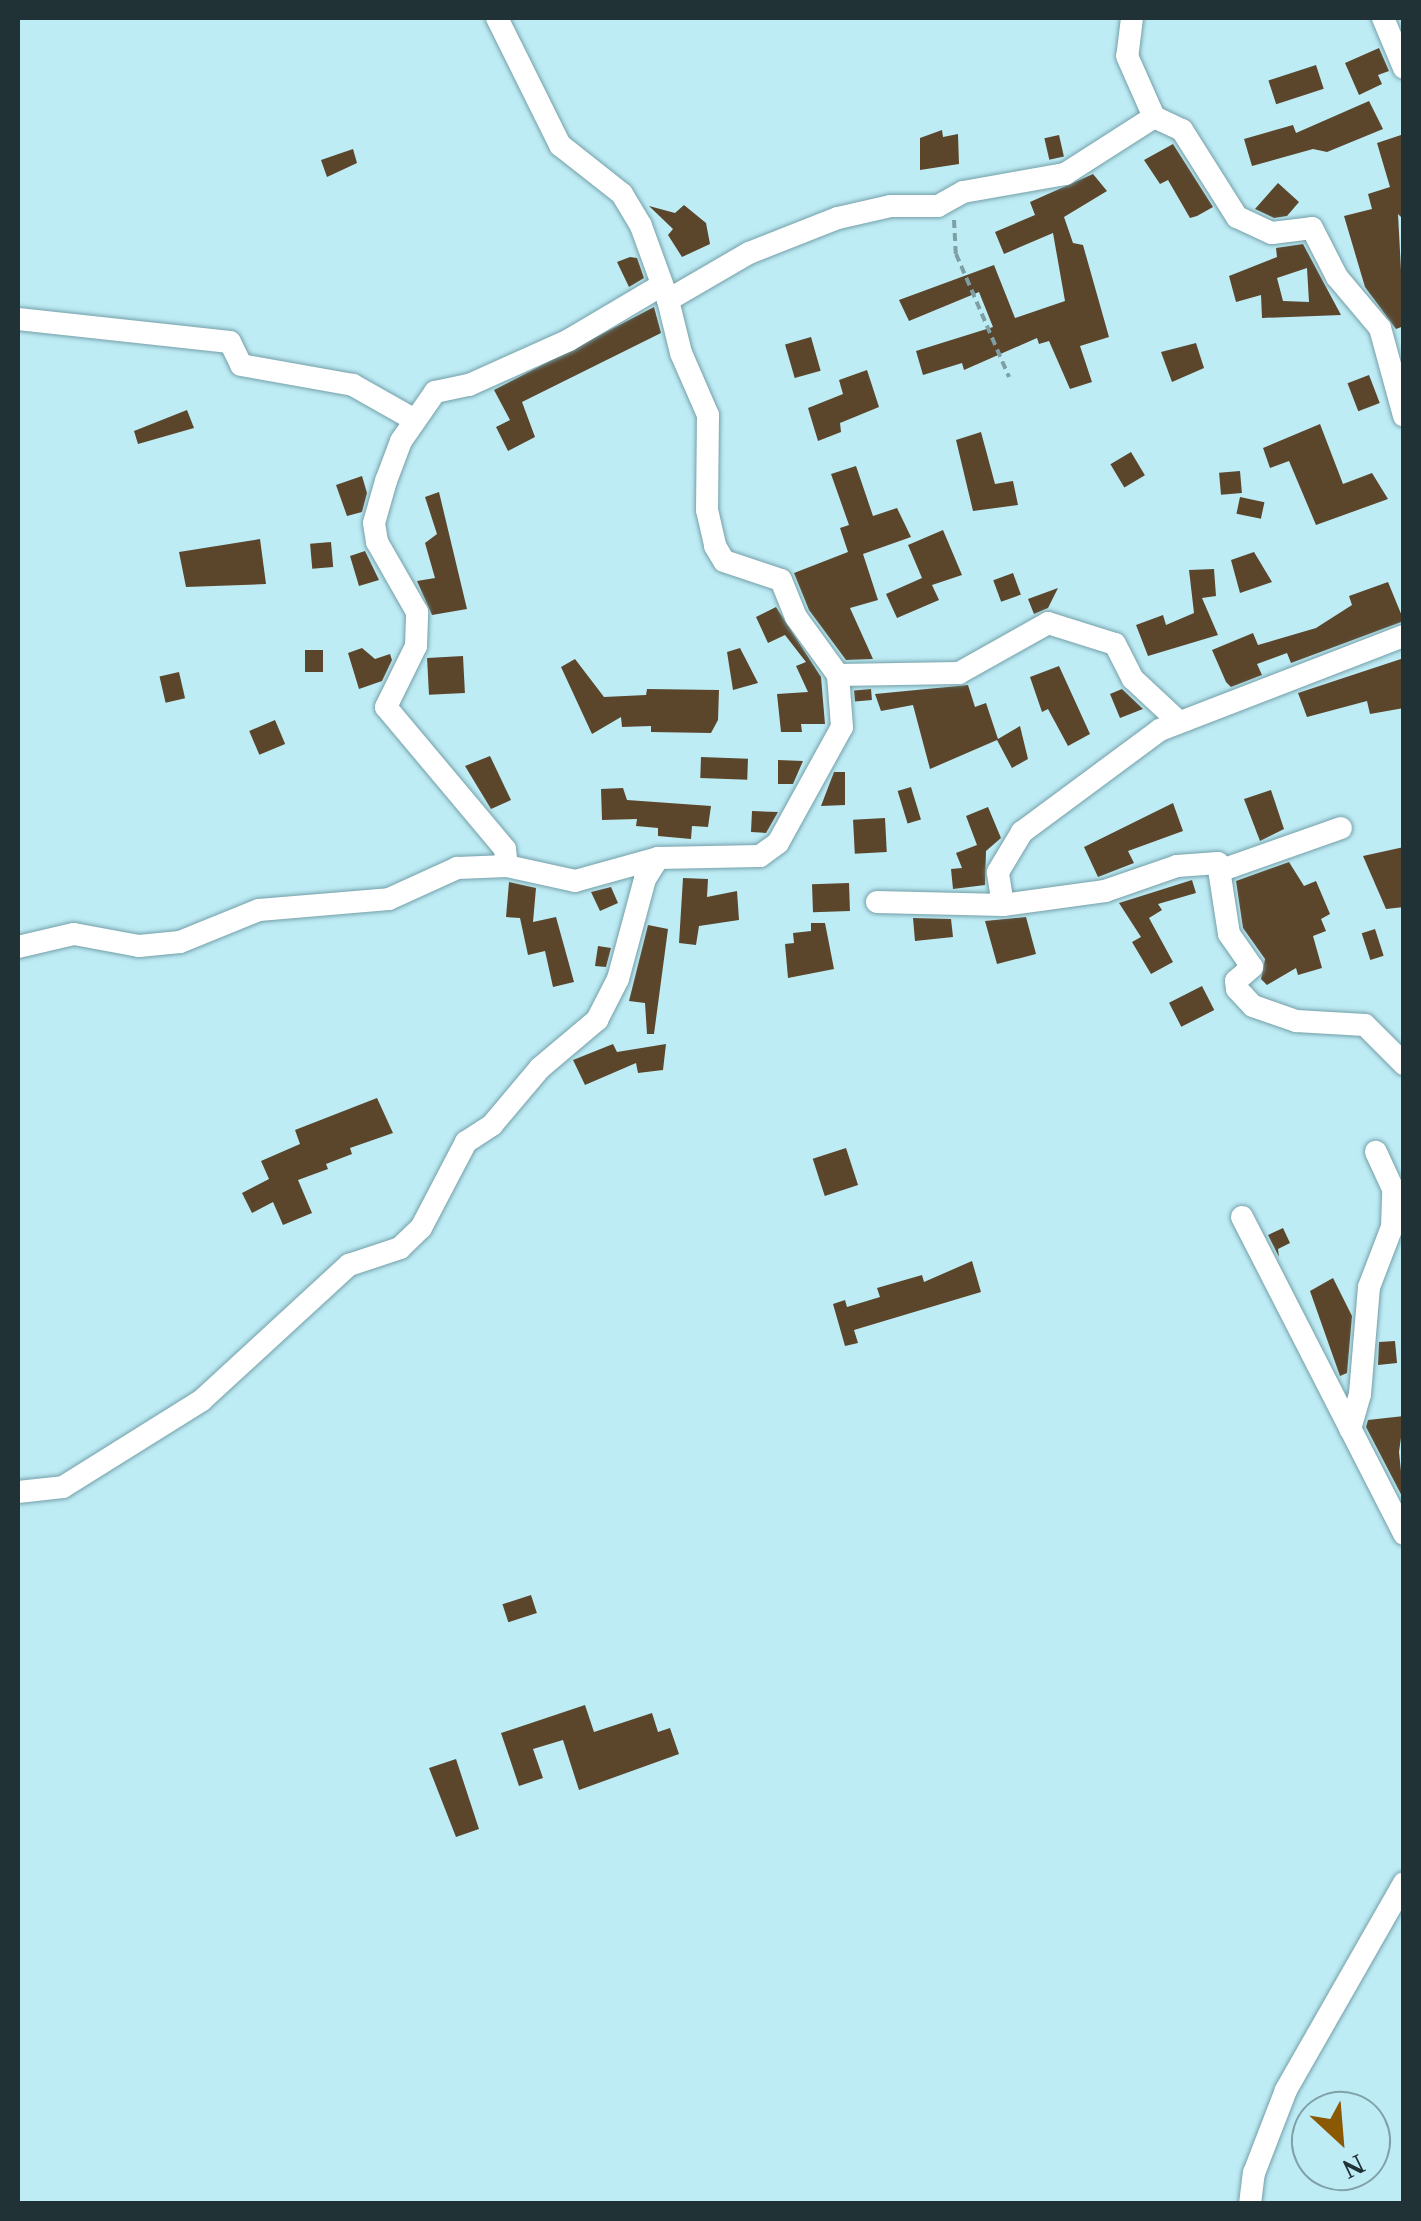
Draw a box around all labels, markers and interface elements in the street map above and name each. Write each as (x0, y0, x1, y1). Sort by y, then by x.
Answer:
north arrow (1291, 2091, 1391, 2191)
text: N (1338, 2148, 1369, 2185)

